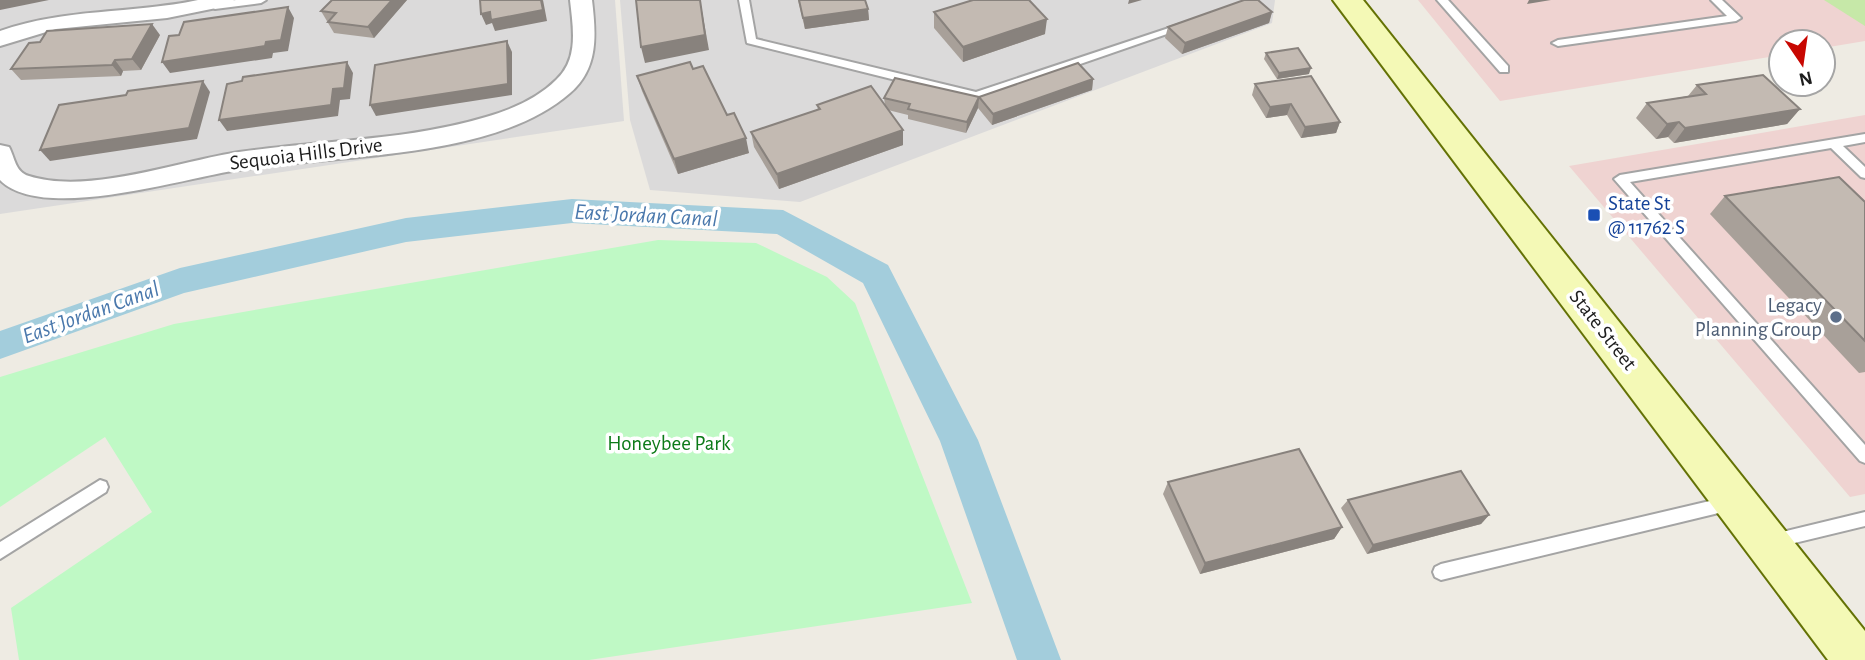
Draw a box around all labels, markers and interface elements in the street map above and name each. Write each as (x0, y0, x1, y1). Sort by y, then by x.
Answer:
north arrow (1767, 28, 1837, 98)
text: N (1797, 67, 1814, 89)
street label: Sequoia Hills Drive (228, 134, 384, 174)
place label: State St @ 11762 S (1608, 193, 1685, 238)
water label: East Jordan Canal (574, 201, 719, 231)
marker: State St @ 11762 S (1586, 207, 1602, 223)
water label: East Jordan Canal (20, 278, 163, 348)
street label: State Street (1565, 286, 1641, 374)
place label: Legacy Planning Group (1695, 295, 1822, 340)
marker: Legacy Planning Group (1828, 309, 1844, 325)
park label: Honeybee Park (607, 433, 731, 454)

